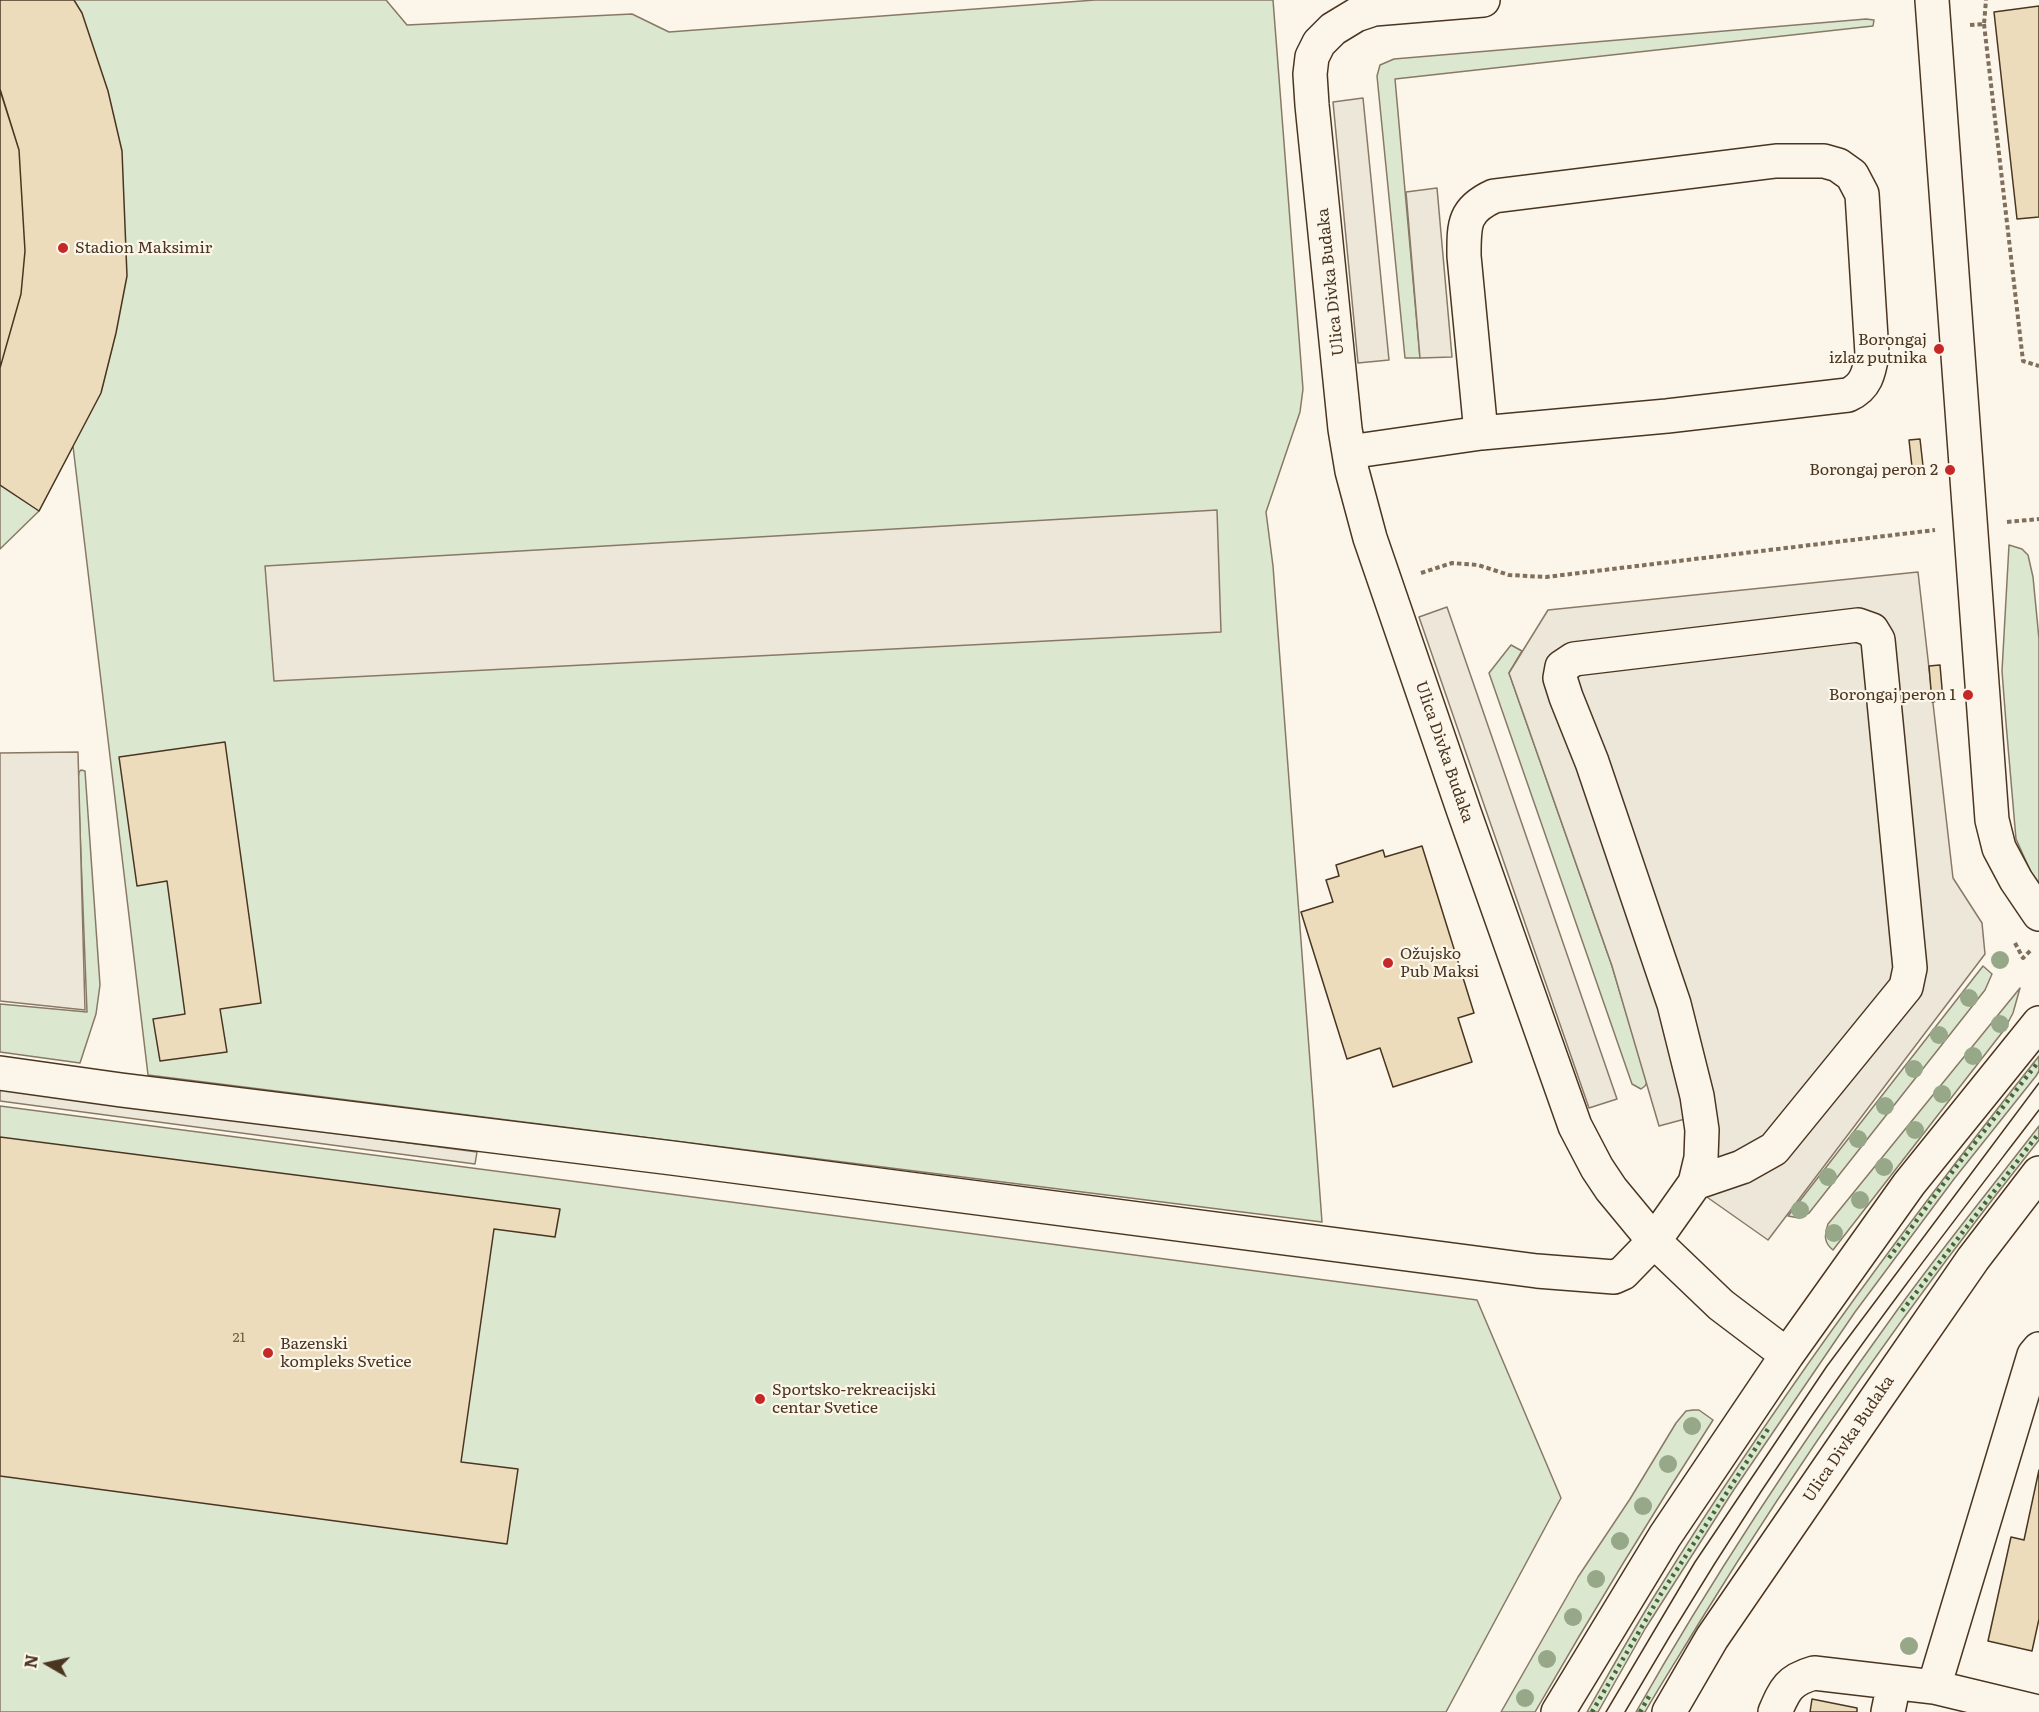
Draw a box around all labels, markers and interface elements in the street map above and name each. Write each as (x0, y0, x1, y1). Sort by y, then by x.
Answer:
street label: Ulica Divka Budaka (1314, 207, 1348, 357)
place label: Stadion Maksimir (75, 238, 212, 258)
marker: Stadion Maksimir (56, 241, 70, 255)
place label: Borongaj izlaz putnika (1829, 330, 1927, 368)
marker: Borongaj izlaz putnika (1932, 342, 1946, 356)
place label: Borongaj peron 2 (1809, 460, 1938, 480)
marker: Borongaj peron 2 (1943, 463, 1957, 477)
street label: Ulica Divka Budaka (1411, 679, 1477, 825)
place label: Borongaj peron 1 (1829, 685, 1956, 705)
marker: Borongaj peron 1 (1961, 688, 1975, 702)
place label: Ožujsko Pub Maksi (1400, 944, 1479, 982)
marker: Ožujsko Pub Maksi (1381, 956, 1395, 970)
house number: 21 (233, 1330, 245, 1346)
place label: Bazenski kompleks Svetice (280, 1334, 412, 1372)
marker: Bazenski kompleks Svetice (261, 1346, 275, 1360)
street label: Ulica Divka Budaka (1799, 1372, 1899, 1506)
place label: Sportsko-rekreacijski centar Svetice (772, 1380, 936, 1418)
marker: Sportsko-rekreacijski centar Svetice (753, 1392, 767, 1406)
north arrow (18, 1634, 78, 1694)
text: N (17, 1653, 43, 1670)

